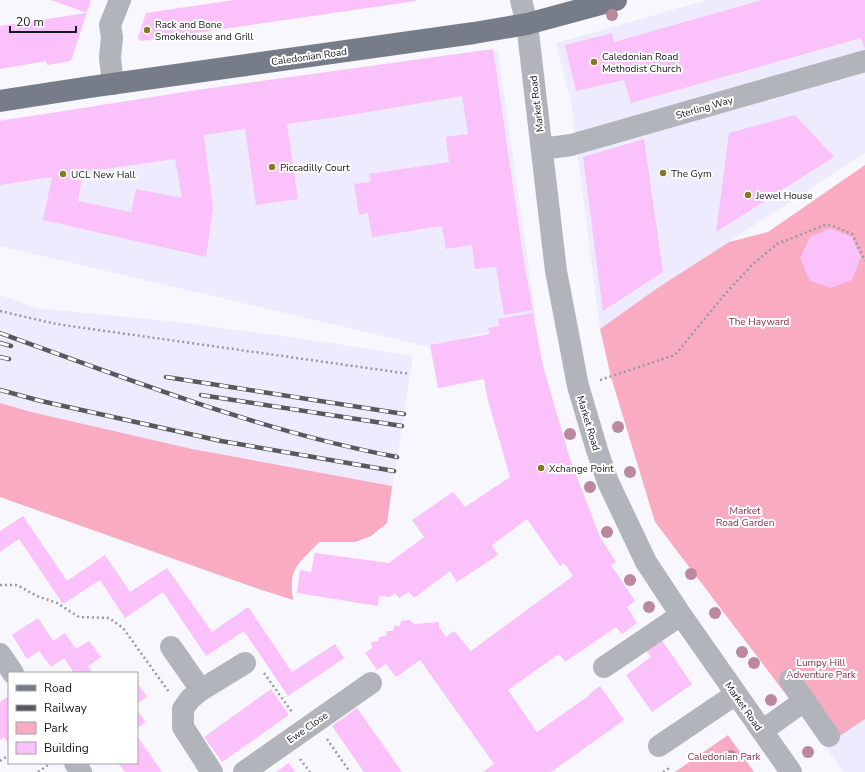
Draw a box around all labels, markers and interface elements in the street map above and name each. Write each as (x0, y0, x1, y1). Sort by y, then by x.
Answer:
scale bar (10, 8, 76, 34)
text: 20 m (16, 14, 44, 30)
place label: Rack and Bone Smokehouse and Grill (155, 18, 254, 44)
marker: Rack and Bone Smokehouse and Grill (142, 25, 152, 35)
street label: Caledonian Road (270, 45, 348, 69)
place label: Caledonian Road Methodist Church (602, 50, 681, 76)
marker: Caledonian Road Methodist Church (589, 57, 599, 67)
street label: Market Road (527, 75, 547, 133)
street label: Sterling Way (674, 93, 735, 123)
place label: Piccadilly Court (280, 161, 350, 175)
marker: Piccadilly Court (267, 162, 277, 172)
place label: The Gym (671, 167, 712, 181)
place label: UCL New Hall (71, 168, 136, 182)
marker: The Gym (658, 168, 668, 178)
marker: UCL New Hall (58, 169, 68, 179)
place label: Jewel House (755, 189, 813, 203)
marker: Jewel House (743, 190, 753, 200)
park label: The Hayward (729, 315, 790, 329)
street label: Market Road (573, 394, 603, 453)
place label: Xchange Point (549, 462, 614, 476)
marker: Xchange Point (536, 463, 546, 473)
park label: Market Road Garden (716, 504, 774, 530)
park label: Lumpy Hill Adventure Park (786, 656, 857, 682)
legend (8, 672, 138, 764)
street label: Market Road (721, 679, 765, 734)
text: Road (44, 680, 72, 696)
text: Railway (44, 700, 88, 716)
street label: Ewe Close (284, 709, 331, 747)
text: Park (44, 720, 69, 736)
text: Building (44, 740, 89, 756)
park label: Caledonian Park (687, 750, 761, 764)

